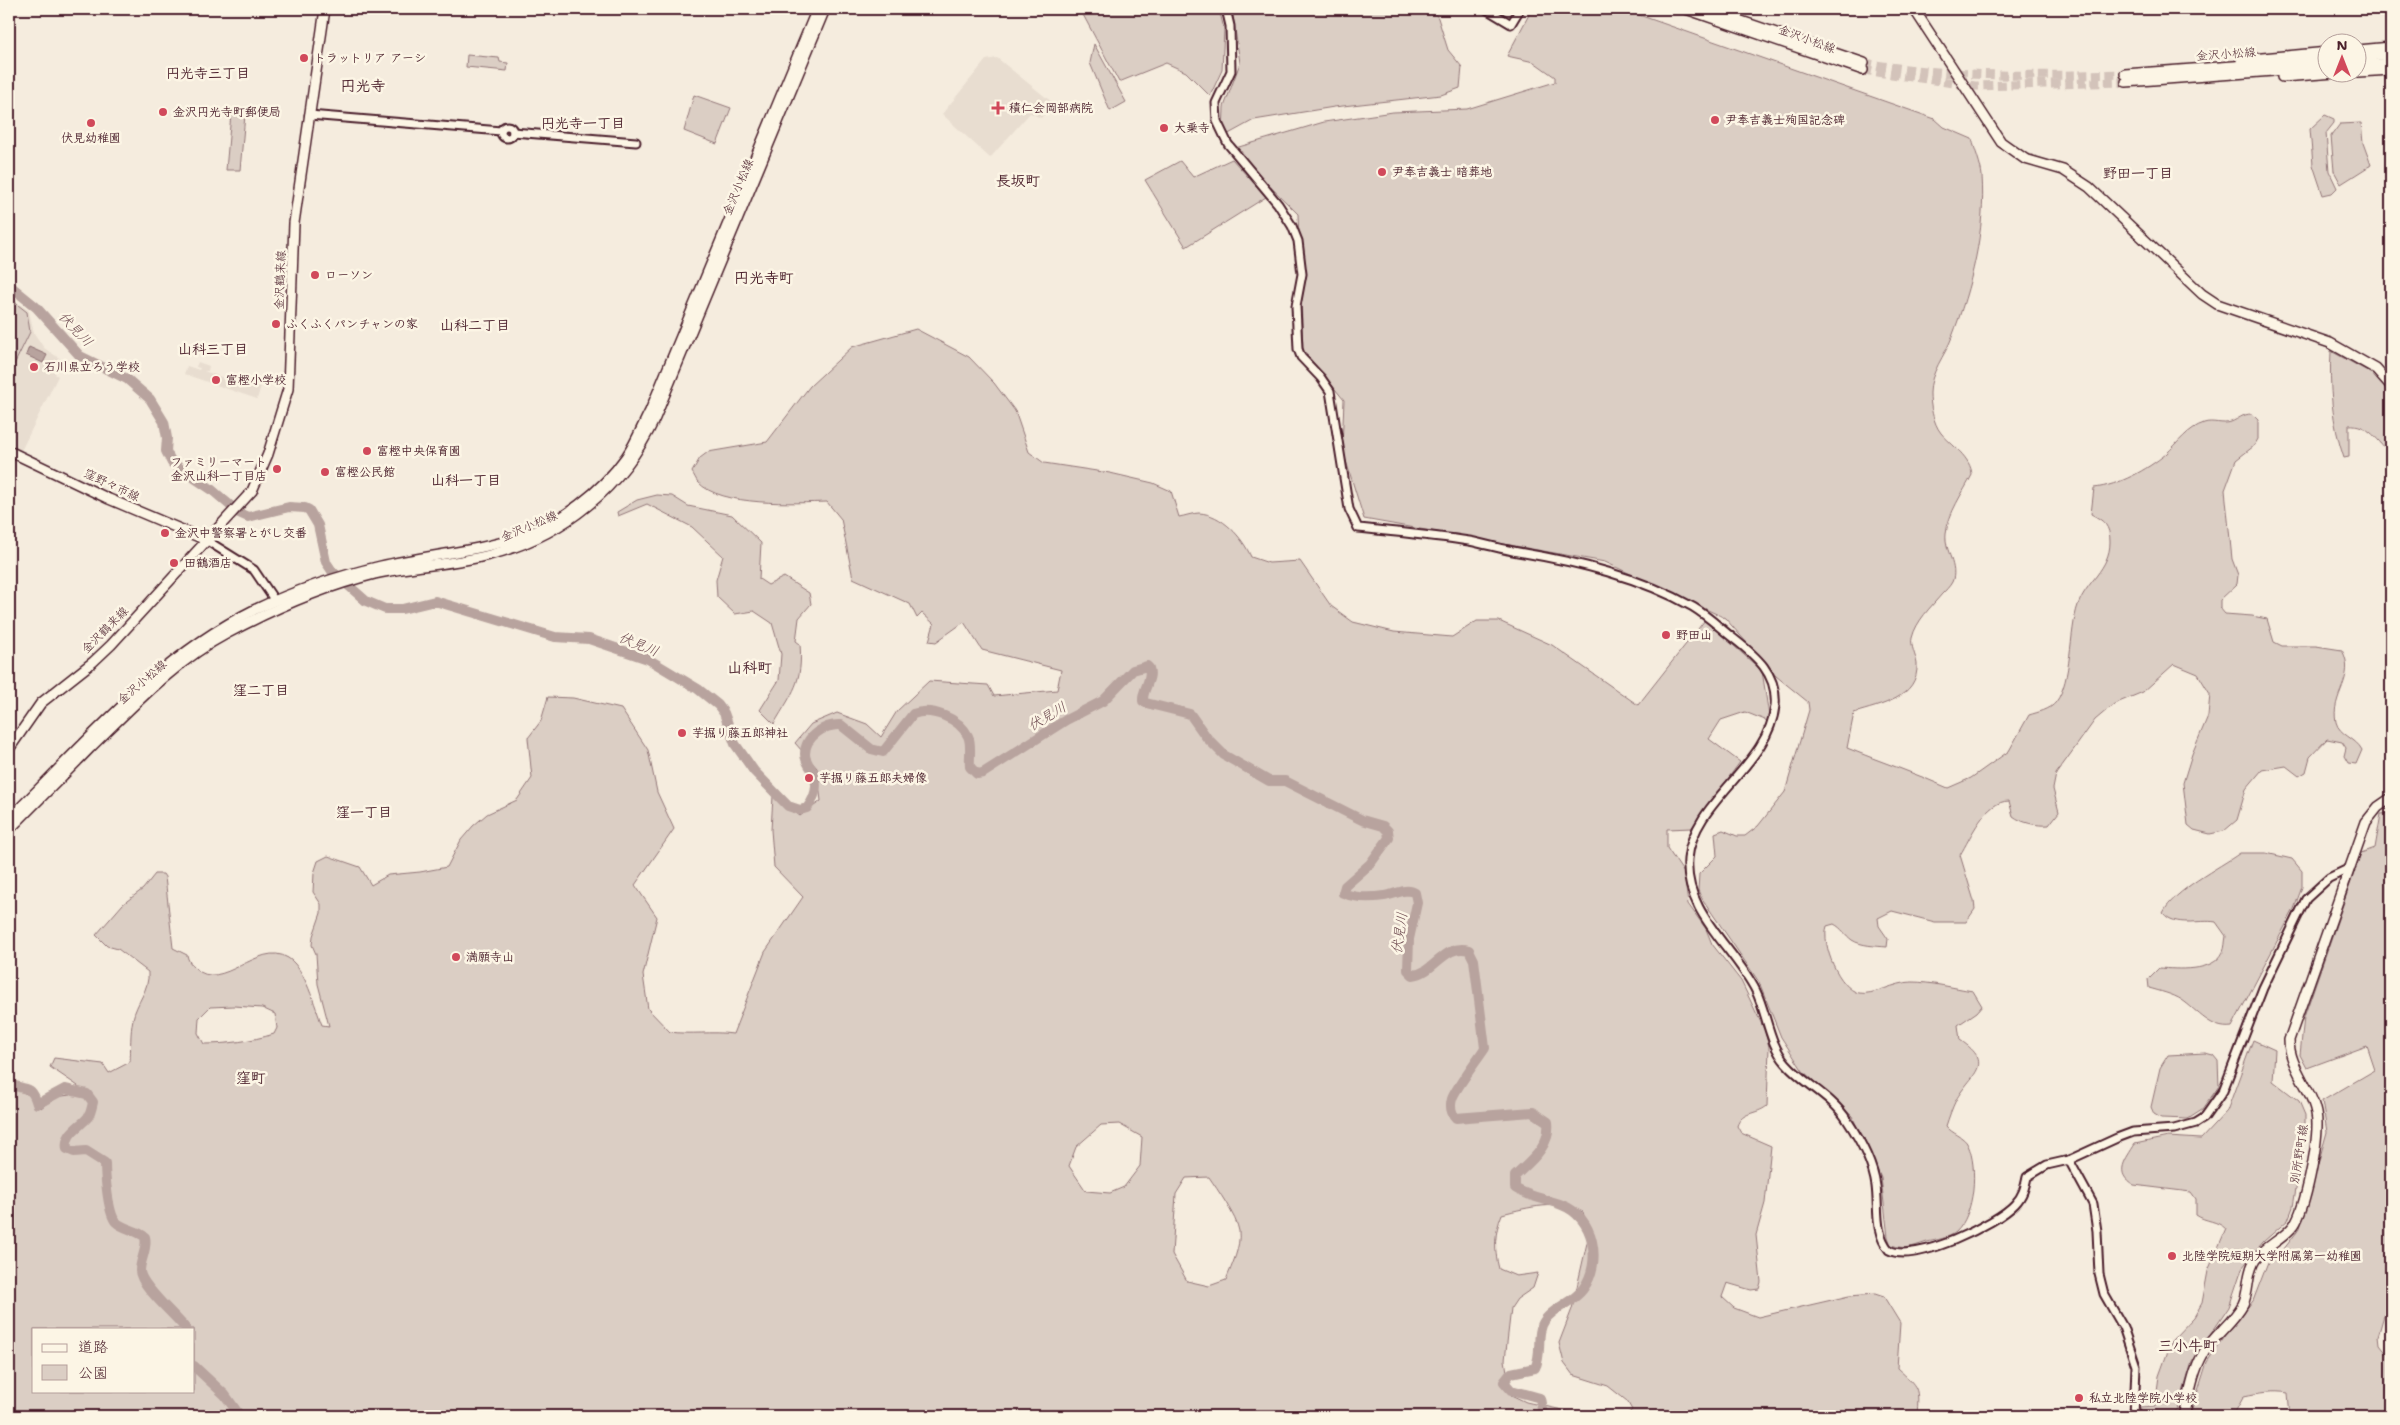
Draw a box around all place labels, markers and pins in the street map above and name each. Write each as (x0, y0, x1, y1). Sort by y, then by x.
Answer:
place label: トラットリア アーシ (314, 50, 426, 66)
marker: トラットリア アーシ (298, 52, 310, 64)
place label: 積仁会岡部病院 (1009, 100, 1093, 116)
marker: 積仁会岡部病院 (991, 101, 1005, 115)
place label: 金沢円光寺町郵便局 (173, 104, 281, 120)
marker: 金沢円光寺町郵便局 (157, 106, 169, 118)
place label: 尹奉吉義士殉国記念碑 (1725, 112, 1845, 128)
marker: 尹奉吉義士殉国記念碑 (1709, 114, 1721, 126)
marker: 伏見幼稚園 (85, 117, 97, 129)
place label: 大乗寺 (1174, 120, 1210, 136)
marker: 大乗寺 (1158, 122, 1170, 134)
place label: 伏見幼稚園 (61, 130, 121, 146)
place label: 尹奉吉義士 暗葬地 (1392, 164, 1492, 180)
marker: 尹奉吉義士 暗葬地 (1376, 166, 1388, 178)
place label: ローソン (325, 267, 373, 283)
marker: ローソン (309, 269, 321, 281)
place label: ふくふくパンチャンの家 (286, 316, 418, 332)
marker: ふくふくパンチャンの家 (270, 318, 282, 330)
place label: 石川県立ろう学校 (44, 359, 140, 375)
marker: 石川県立ろう学校 (28, 361, 40, 373)
place label: 富樫小学校 (226, 372, 286, 388)
marker: 富樫小学校 (210, 374, 222, 386)
place label: 富樫中央保育園 (377, 443, 461, 459)
marker: 富樫中央保育園 (361, 445, 373, 457)
place label: ファミリーマート 金沢山科一丁目店 (171, 454, 267, 484)
marker: ファミリーマート 金沢山科一丁目店 (271, 463, 283, 475)
place label: 富樫公民館 (335, 464, 395, 480)
marker: 富樫公民館 (319, 466, 331, 478)
place label: 金沢中警察署とがし交番 (175, 525, 307, 541)
marker: 金沢中警察署とがし交番 (159, 527, 171, 539)
place label: 田鶴酒店 (184, 555, 232, 571)
marker: 田鶴酒店 (168, 557, 180, 569)
place label: 野田山 (1676, 627, 1712, 643)
marker: 野田山 (1660, 629, 1672, 641)
place label: 芋掘り藤五郎神社 (692, 725, 788, 741)
marker: 芋掘り藤五郎神社 (676, 727, 688, 739)
place label: 芋掘り藤五郎夫婦像 (819, 770, 927, 786)
marker: 芋掘り藤五郎夫婦像 (803, 772, 815, 784)
place label: 満願寺山 (466, 949, 514, 965)
marker: 満願寺山 (450, 951, 462, 963)
place label: 北陸学院短期大学附属第一幼稚園 (2182, 1248, 2362, 1264)
marker: 北陸学院短期大学附属第一幼稚園 (2166, 1250, 2178, 1262)
place label: 私立北陸学院小学校 (2089, 1390, 2197, 1406)
marker: 私立北陸学院小学校 (2073, 1392, 2085, 1404)

